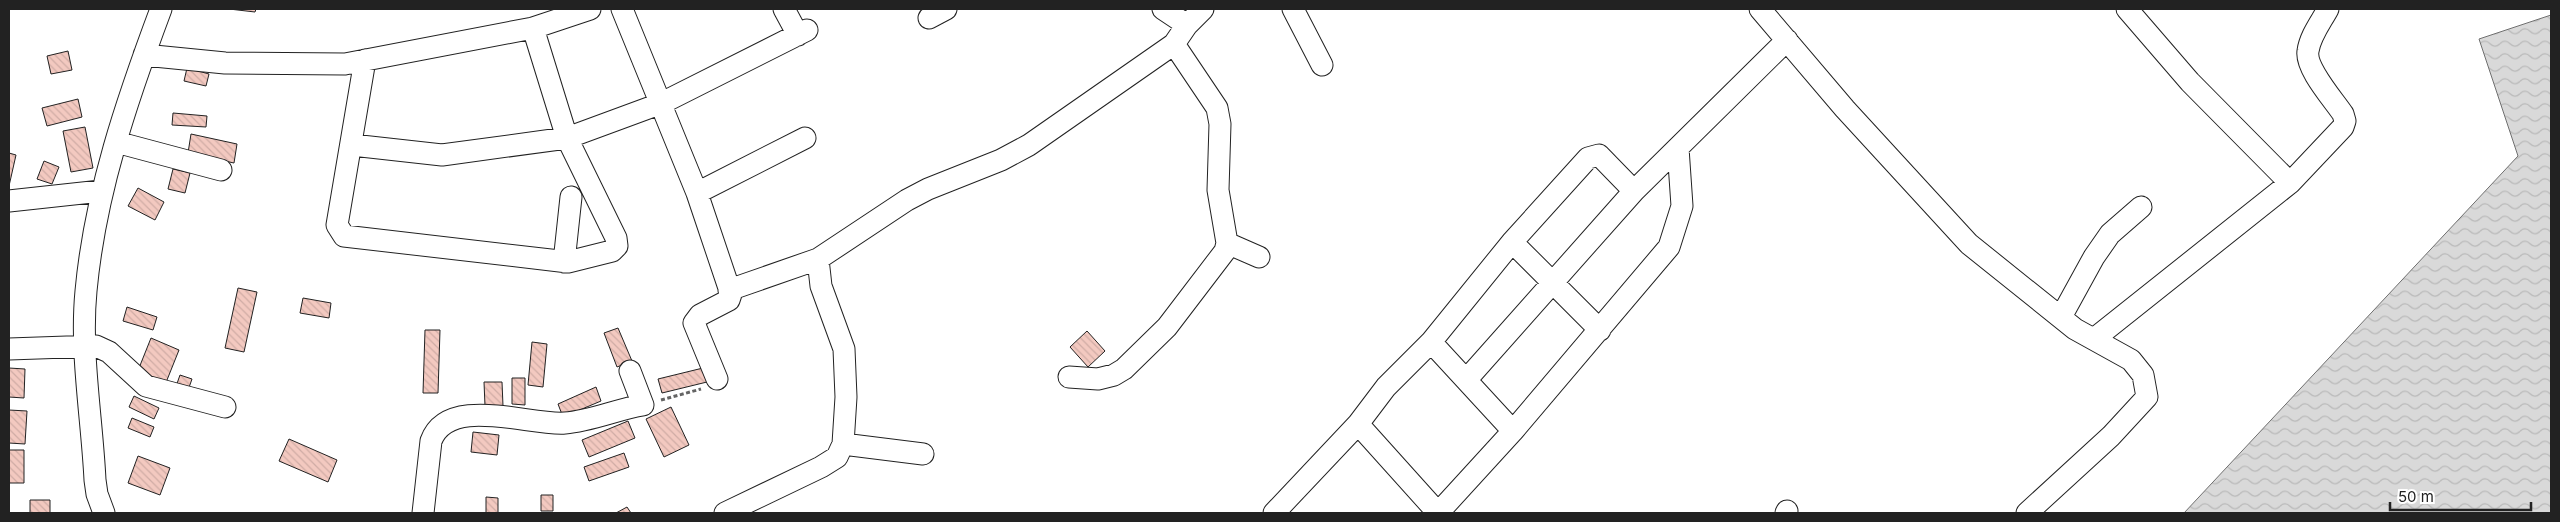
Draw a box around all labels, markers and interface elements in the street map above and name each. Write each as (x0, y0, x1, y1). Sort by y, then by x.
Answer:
scale bar (2390, 480, 2531, 512)
text: 50 m (2398, 487, 2434, 506)

